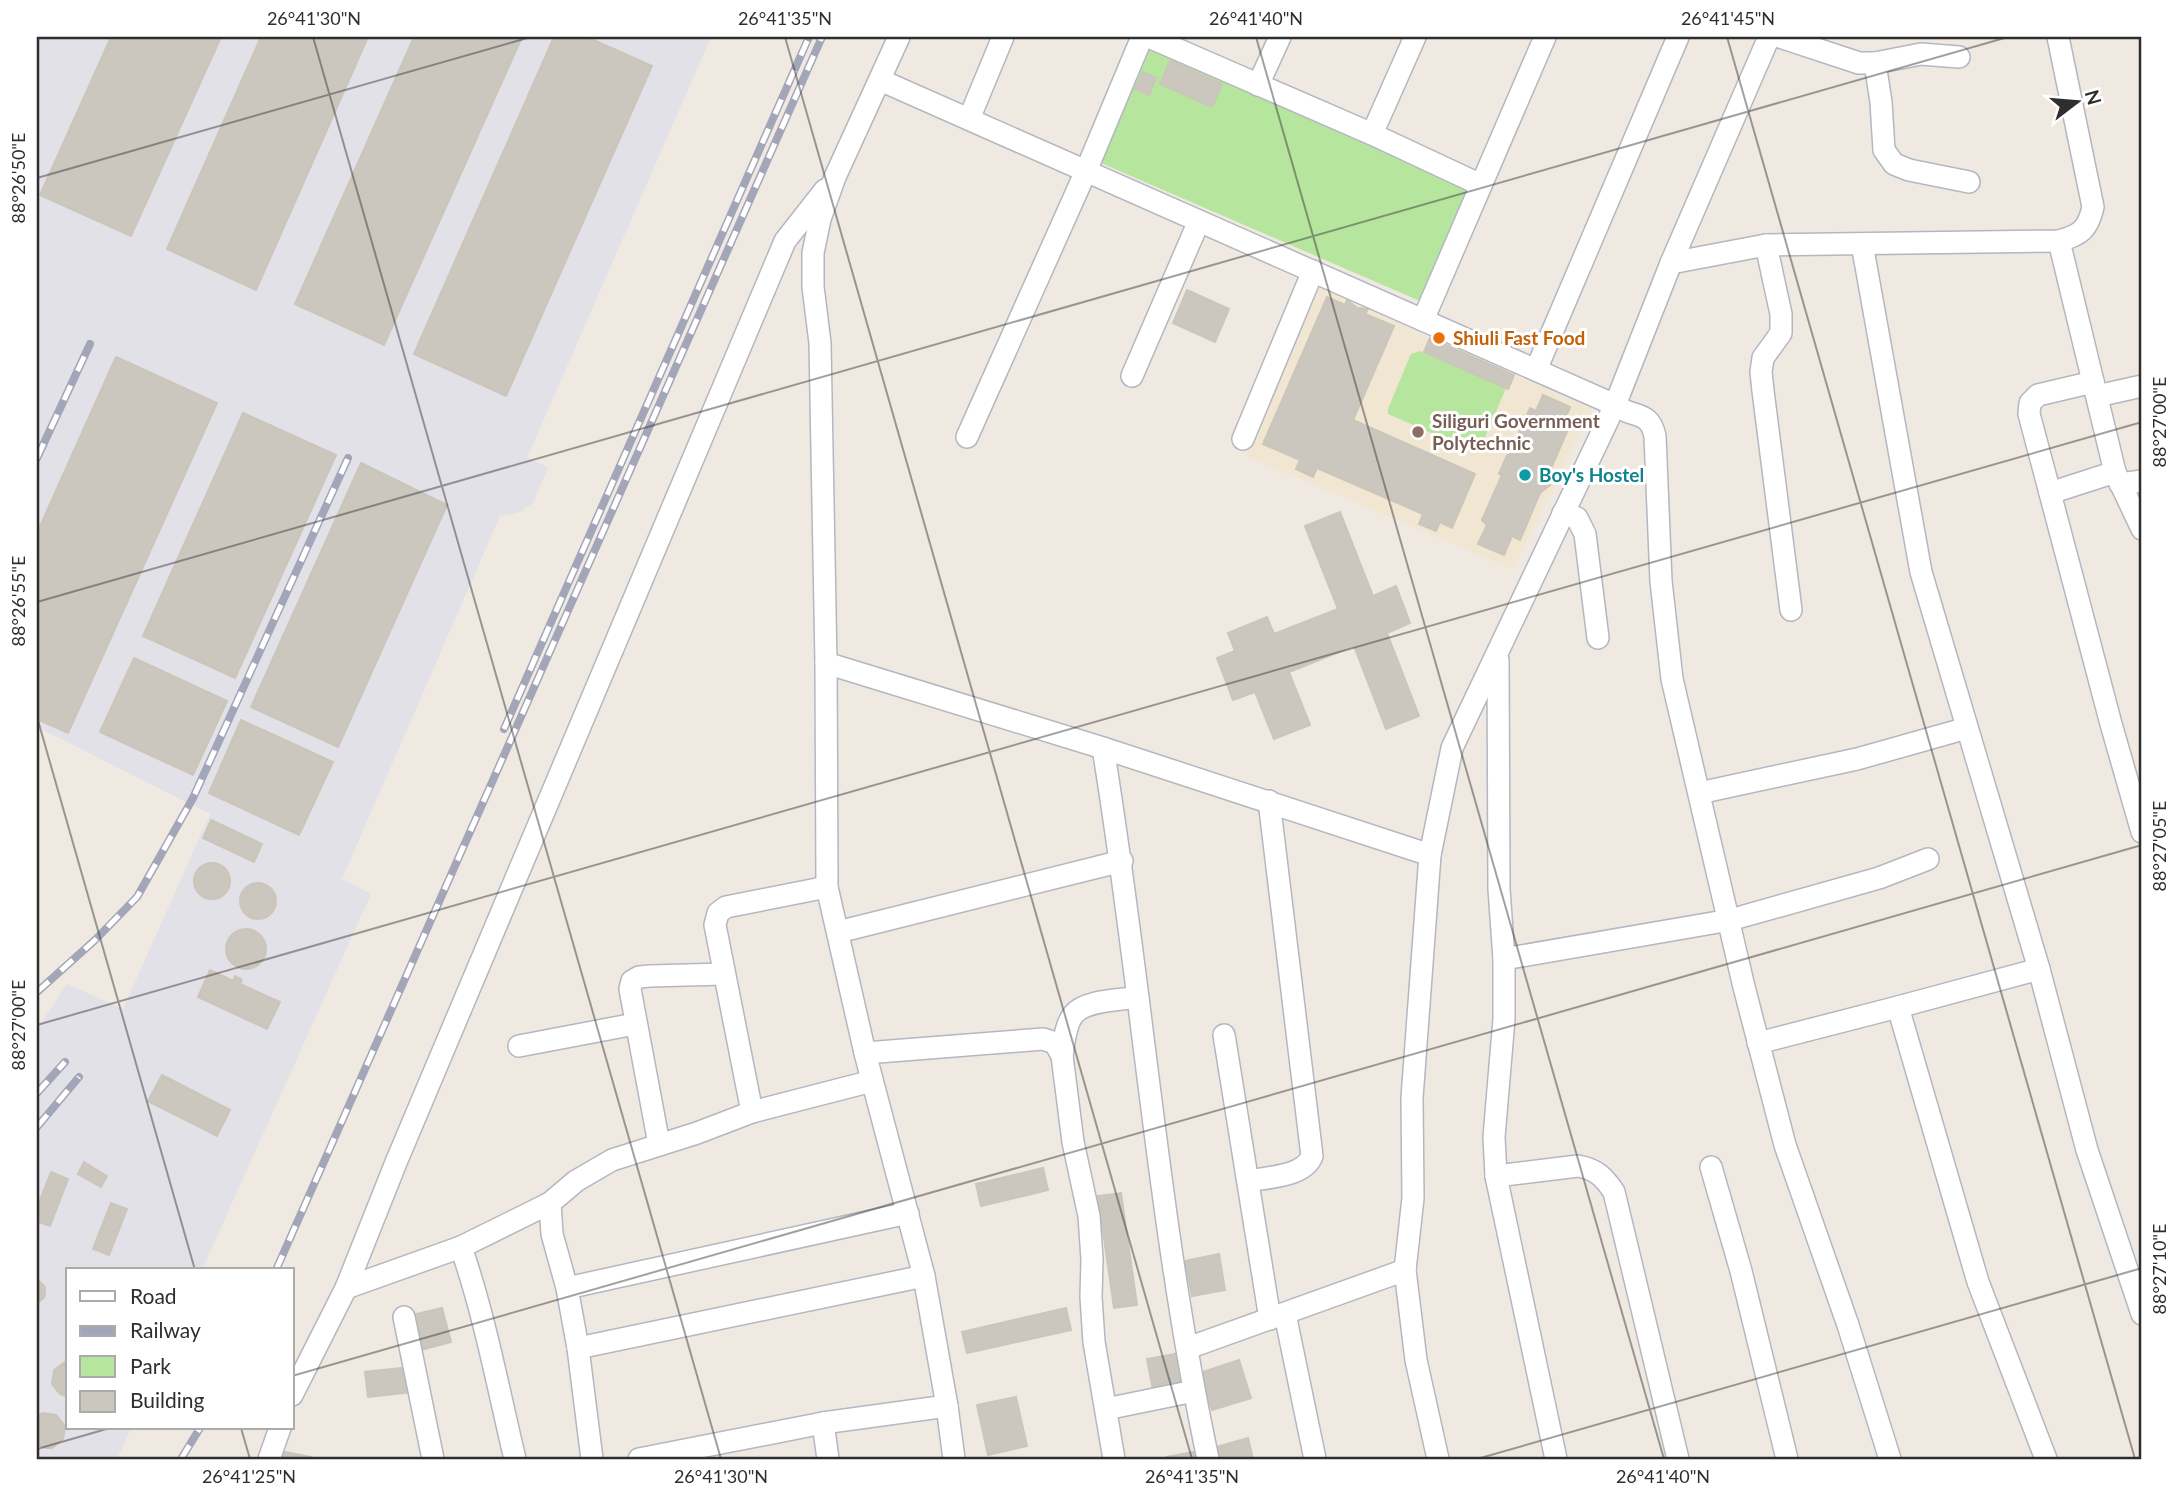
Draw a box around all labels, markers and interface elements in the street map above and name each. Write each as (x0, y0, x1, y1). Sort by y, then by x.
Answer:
text: 26°41'30"N (267, 7, 361, 29)
text: 26°41'35"N (738, 7, 832, 29)
text: 26°41'40"N (1209, 7, 1303, 29)
text: 26°41'45"N (1681, 7, 1775, 29)
north arrow (2042, 66, 2112, 136)
text: N (2081, 87, 2107, 107)
text: 88°26'50"E (7, 133, 29, 223)
place label: Shiuli Fast Food (1453, 326, 1585, 349)
marker: Shiuli Fast Food (1431, 330, 1447, 346)
text: 88°27'00"E (2148, 377, 2170, 467)
place label: Siliguri Government Polytechnic (1432, 409, 1600, 454)
marker: Siliguri Government Polytechnic (1410, 424, 1426, 440)
place label: Boy's Hostel (1539, 463, 1644, 486)
marker: Boy's Hostel (1517, 467, 1533, 483)
text: 88°26'55"E (7, 556, 29, 646)
text: 88°27'05"E (2148, 801, 2170, 891)
text: 88°27'00"E (7, 980, 29, 1070)
text: 88°27'10"E (2148, 1224, 2170, 1314)
legend (66, 1268, 294, 1430)
text: Road (130, 1283, 177, 1308)
text: Railway (130, 1317, 201, 1342)
text: Park (130, 1353, 171, 1378)
text: Building (130, 1387, 205, 1412)
text: 26°41'25"N (202, 1465, 296, 1487)
text: 26°41'30"N (674, 1465, 768, 1487)
text: 26°41'35"N (1145, 1465, 1239, 1487)
text: 26°41'40"N (1616, 1465, 1710, 1487)

